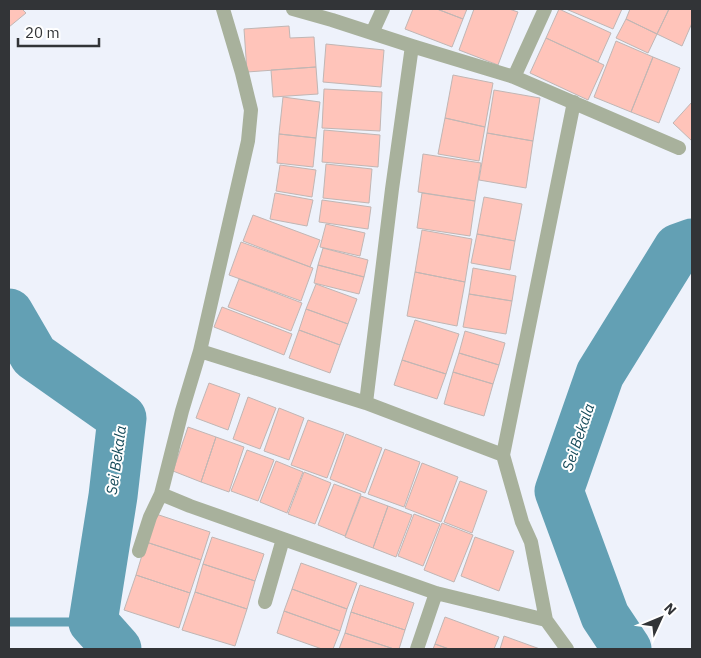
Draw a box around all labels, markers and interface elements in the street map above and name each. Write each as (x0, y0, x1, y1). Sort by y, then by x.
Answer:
scale bar (18, 15, 99, 47)
text: 20 m (25, 23, 60, 42)
water label: Sei Bekala (558, 401, 598, 473)
water label: Sei Bekala (102, 424, 130, 496)
north arrow (636, 593, 686, 643)
text: N (660, 599, 680, 619)

